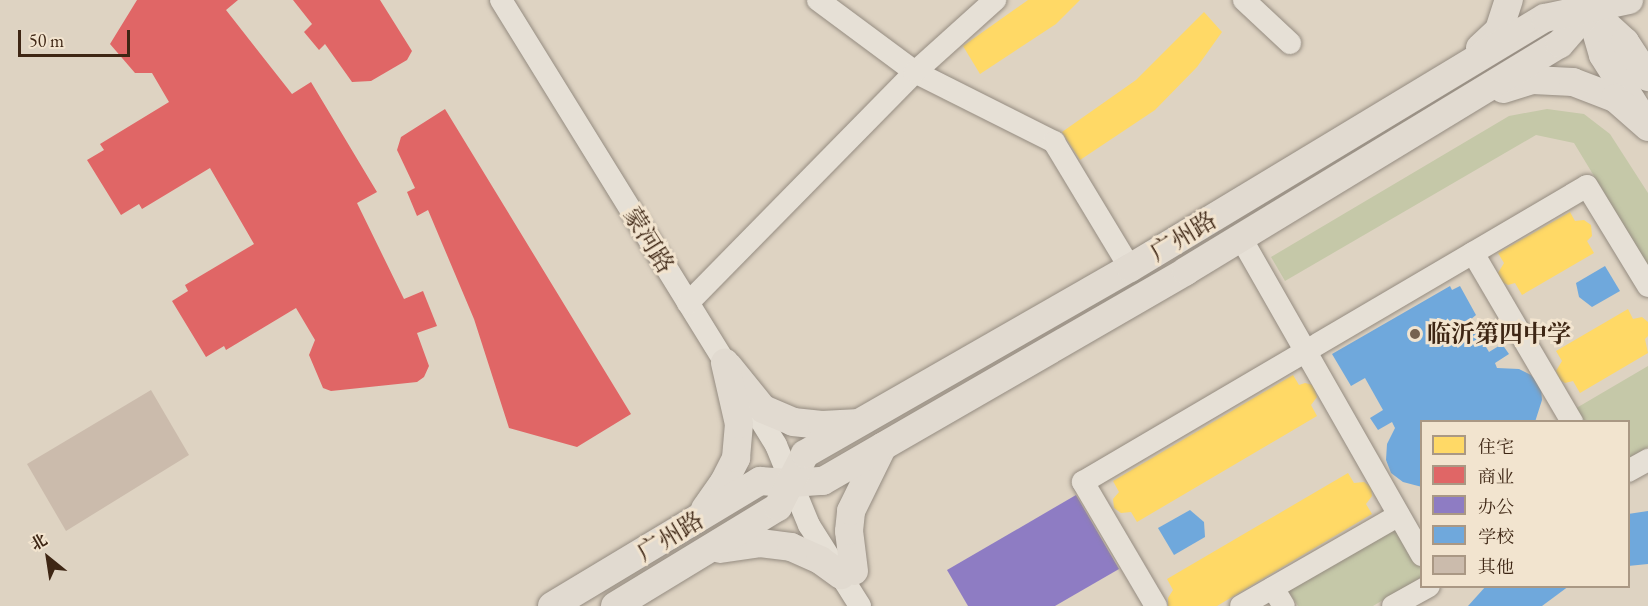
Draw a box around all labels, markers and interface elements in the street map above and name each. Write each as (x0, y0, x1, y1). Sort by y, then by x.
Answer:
scale bar (21, 18, 134, 56)
text: 50 m (29, 29, 64, 52)
street label: 蒙河路 (618, 202, 680, 278)
street label: 广州路 (1145, 205, 1221, 267)
place label: 临沂第四中学 (1427, 320, 1571, 348)
marker: 临沂第四中学 (1408, 327, 1422, 341)
legend (1420, 420, 1630, 588)
text: 住宅 (1478, 435, 1514, 458)
text: 商业 (1478, 465, 1514, 488)
text: 办公 (1478, 495, 1514, 518)
street label: 广州路 (632, 505, 708, 567)
text: 学校 (1478, 525, 1514, 548)
north arrow (18, 528, 78, 588)
text: 北 (27, 529, 51, 555)
text: 其他 (1478, 555, 1514, 578)

